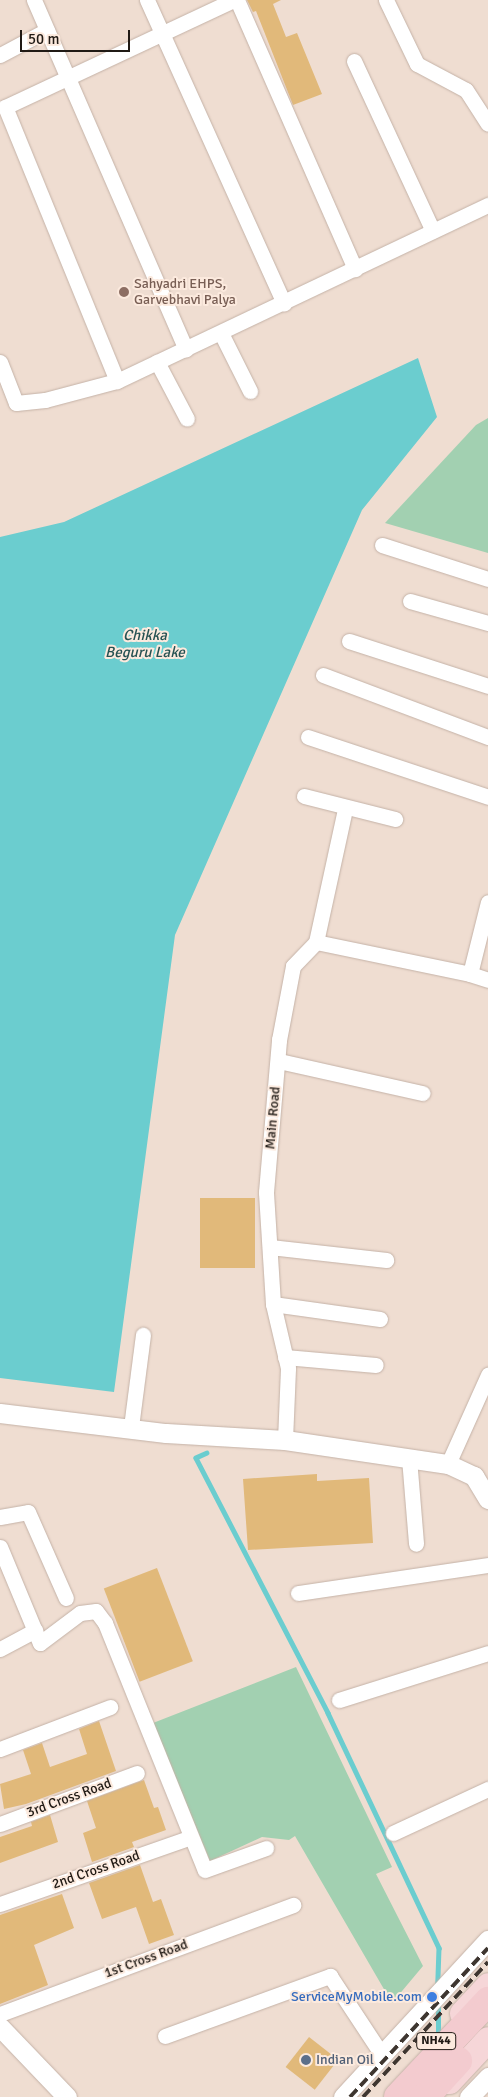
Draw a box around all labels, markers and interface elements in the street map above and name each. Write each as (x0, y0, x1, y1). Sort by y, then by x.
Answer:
scale bar (22, 20, 132, 52)
text: 50 m (28, 30, 59, 48)
place label: Sahyadri EHPS, Garvebhavi Palya (134, 276, 236, 308)
marker: Sahyadri EHPS, Garvebhavi Palya (118, 286, 130, 298)
water label: Chikka Beguru Lake (105, 626, 185, 661)
street label: Main Road (262, 1086, 284, 1150)
street label: 3rd Cross Road (24, 1775, 114, 1821)
street label: 2nd Cross Road (50, 1847, 142, 1893)
street label: 1st Cross Road (102, 1936, 190, 1982)
place label: ServiceMyMobile.com (291, 1989, 422, 2005)
marker: ServiceMyMobile.com (426, 1991, 438, 2003)
road number: NH44 (416, 2032, 456, 2050)
place label: Indian Oil (316, 2052, 374, 2068)
marker: Indian Oil (300, 2054, 312, 2066)

